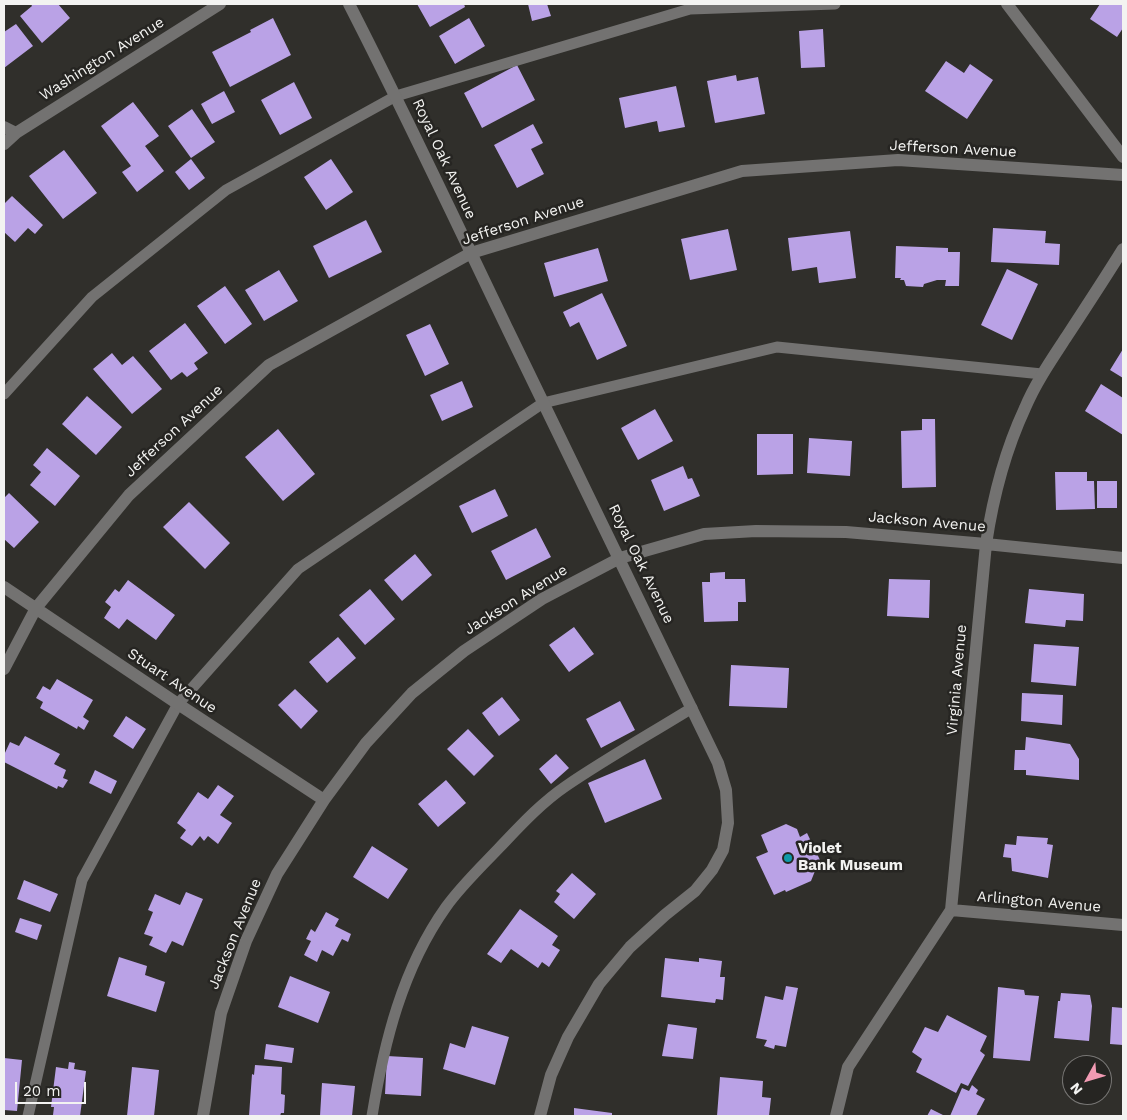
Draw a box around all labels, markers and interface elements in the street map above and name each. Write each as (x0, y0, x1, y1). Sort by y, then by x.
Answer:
street label: Washington Avenue (36, 13, 168, 105)
street label: Royal Oak Avenue (408, 96, 480, 222)
street label: Jefferson Avenue (889, 137, 1017, 161)
street label: Jefferson Avenue (460, 193, 586, 249)
street label: Jefferson Avenue (121, 381, 227, 481)
street label: Royal Oak Avenue (604, 501, 678, 627)
street label: Jackson Avenue (868, 508, 986, 536)
street label: Jackson Avenue (461, 561, 571, 639)
street label: Virginia Avenue (943, 624, 971, 736)
street label: Stuart Avenue (124, 645, 220, 717)
place label: Violet Bank Museum (798, 840, 903, 875)
marker: Violet Bank Museum (782, 852, 794, 864)
street label: Jackson Avenue (205, 876, 265, 992)
street label: Arlington Avenue (976, 888, 1102, 916)
north arrow (1062, 1055, 1112, 1105)
scale bar (18, 1072, 89, 1104)
text: N (1067, 1080, 1086, 1098)
text: 20 m (23, 1082, 61, 1100)

